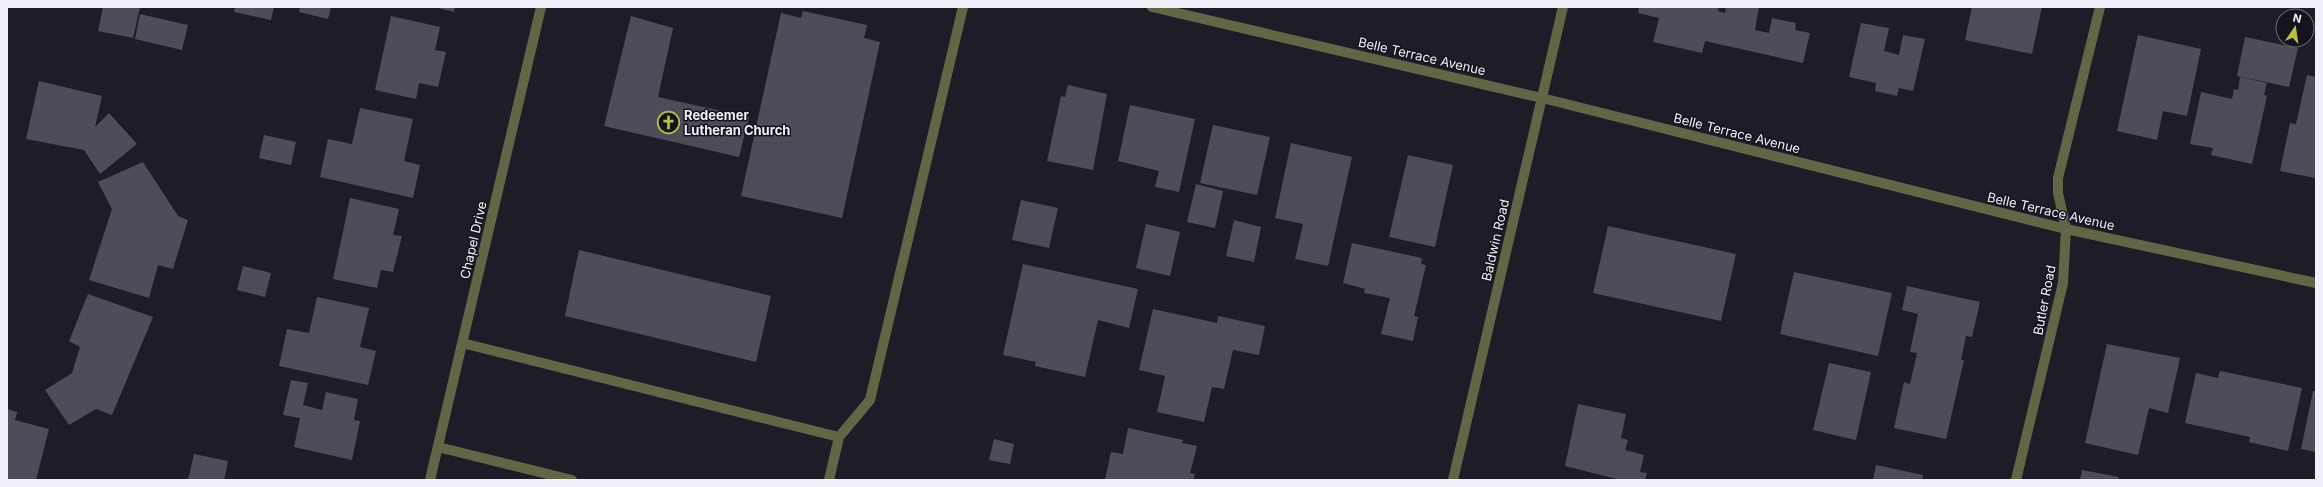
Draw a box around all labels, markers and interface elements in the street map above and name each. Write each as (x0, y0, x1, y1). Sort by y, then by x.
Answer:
north arrow (2275, 8, 2315, 48)
text: N (2292, 10, 2303, 26)
street label: Belle Terrace Avenue (1357, 34, 1487, 78)
place label: Redeemer Lutheran Church (684, 107, 790, 138)
church icon: Redeemer Lutheran Church (655, 109, 681, 135)
street label: Belle Terrace Avenue (1672, 109, 1802, 157)
street label: Belle Terrace Avenue (1986, 189, 2116, 233)
street label: Baldwin Road (1478, 198, 1512, 282)
street label: Chapel Drive (456, 200, 490, 280)
street label: Butler Road (2029, 264, 2059, 336)

